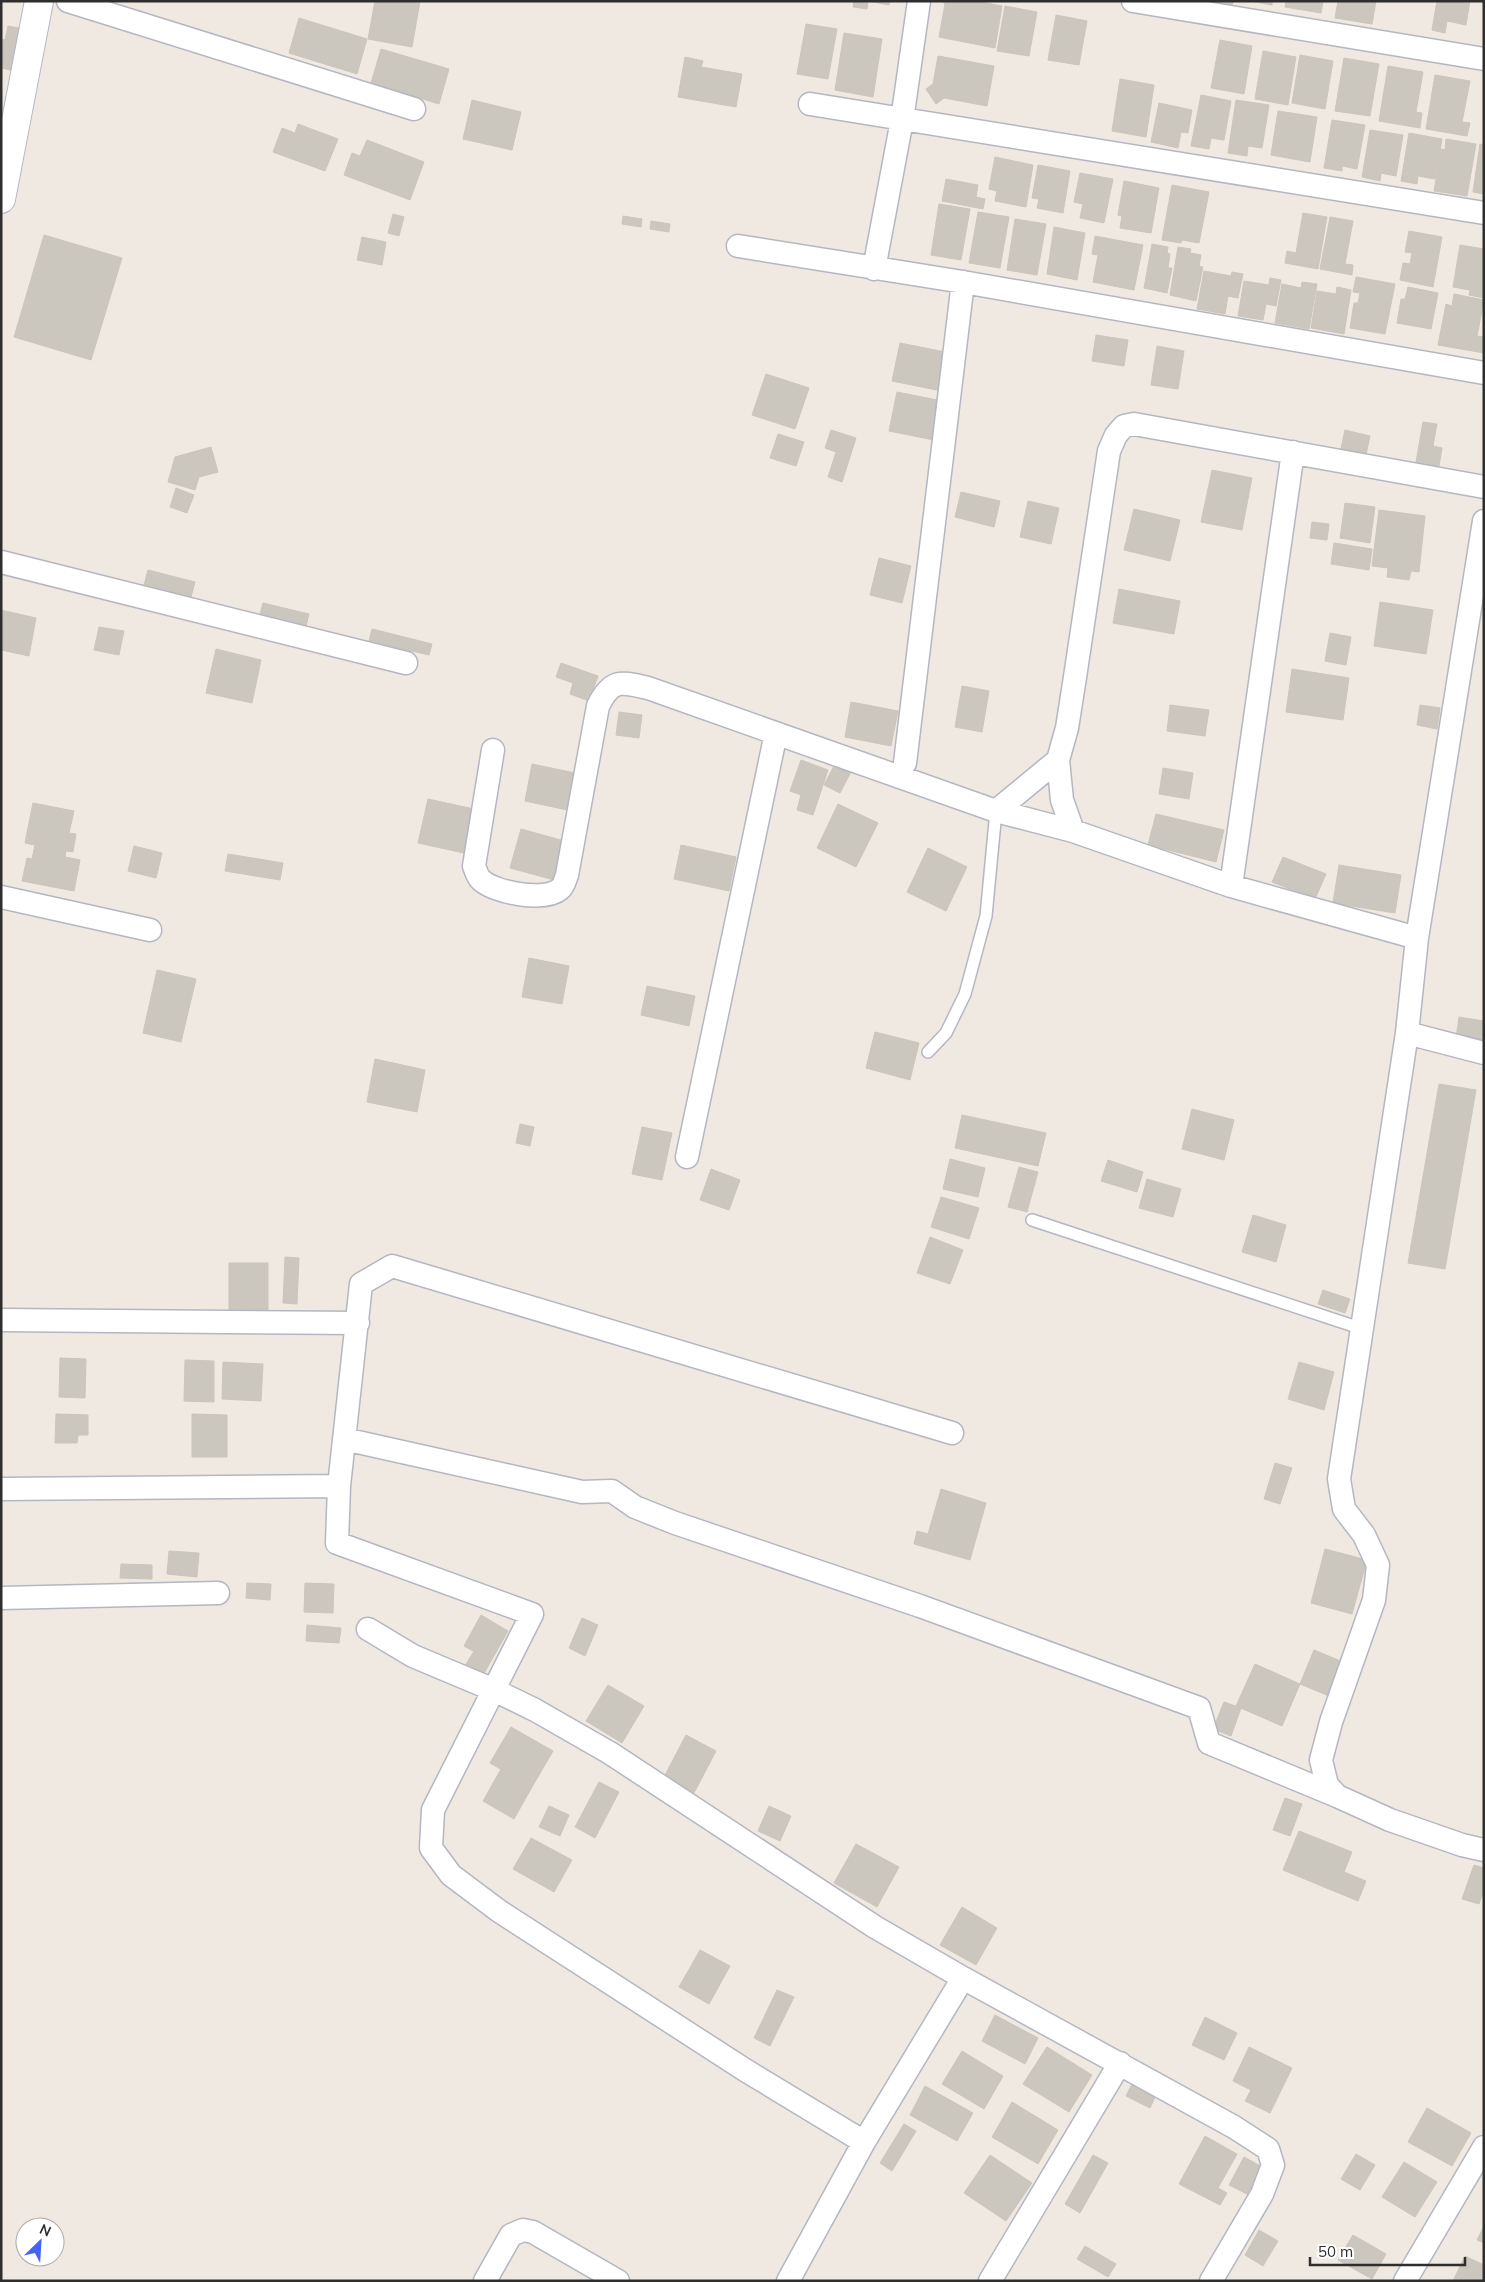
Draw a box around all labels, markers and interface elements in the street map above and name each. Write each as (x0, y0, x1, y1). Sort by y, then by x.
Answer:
north arrow (15, 2217, 65, 2267)
text: N (37, 2220, 54, 2241)
scale bar (1310, 2234, 1465, 2266)
text: 50 m (1318, 2242, 1353, 2261)

